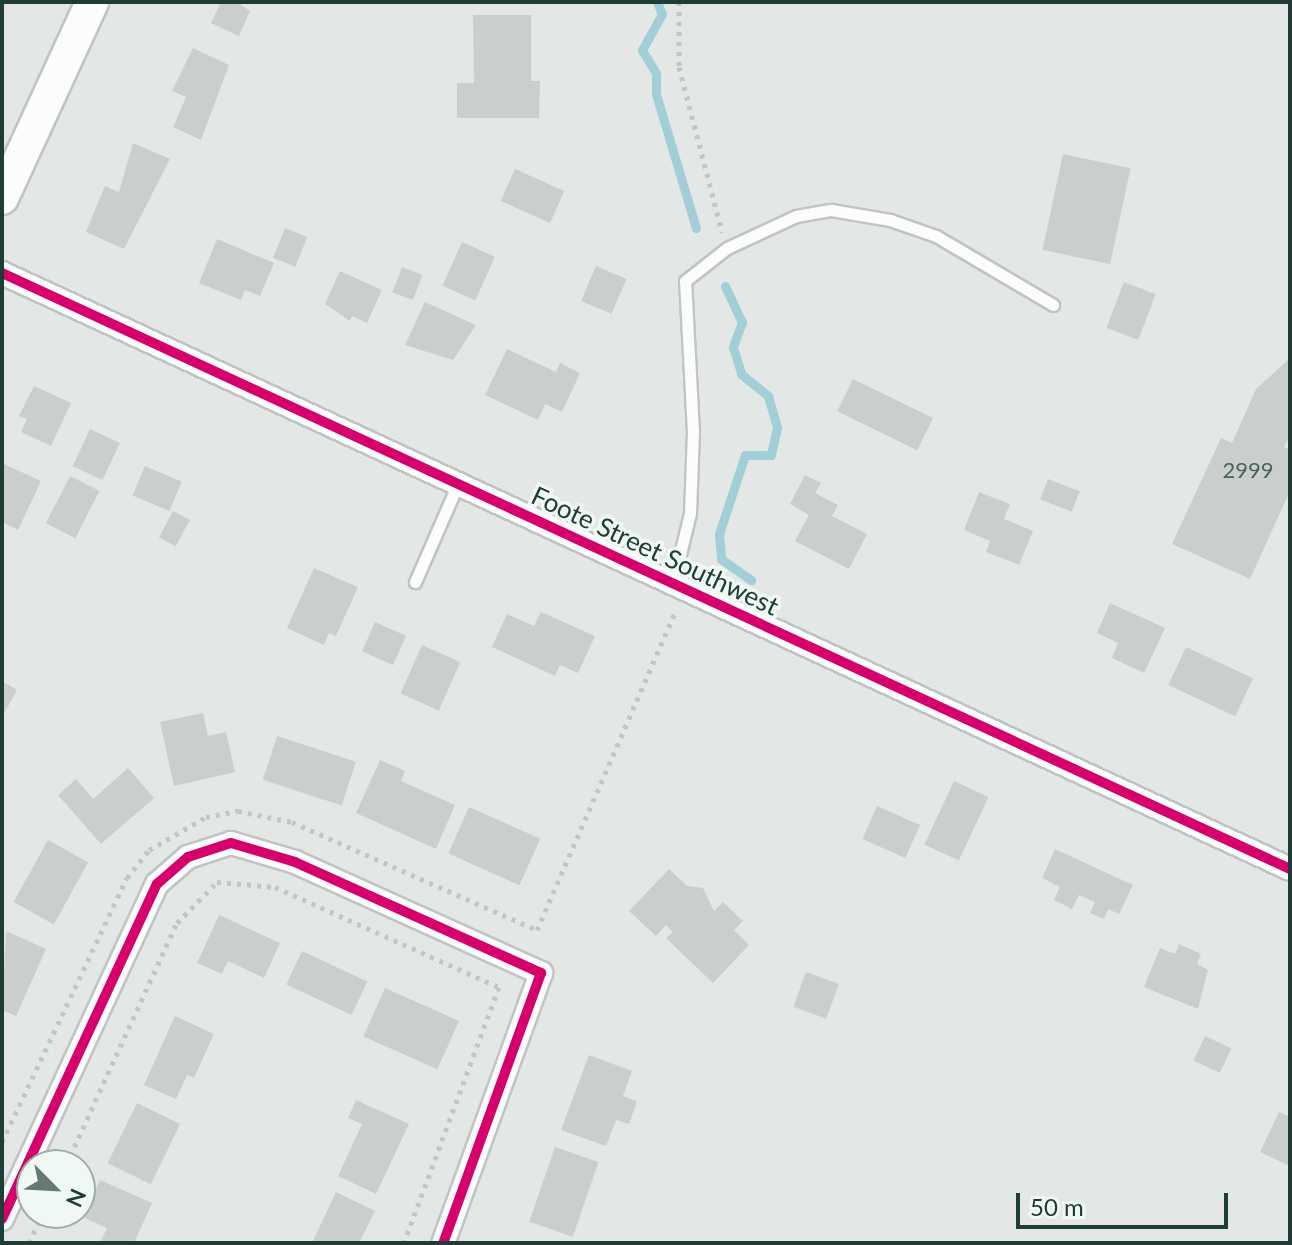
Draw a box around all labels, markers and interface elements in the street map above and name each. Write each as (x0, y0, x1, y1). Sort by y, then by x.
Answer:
house number: 2999 (1222, 457, 1274, 483)
street label: Foote Street Southwest (526, 480, 784, 622)
north arrow (16, 1149, 96, 1229)
scale bar (1020, 1177, 1232, 1227)
text: N (61, 1185, 92, 1211)
text: 50 m (1030, 1192, 1084, 1221)

